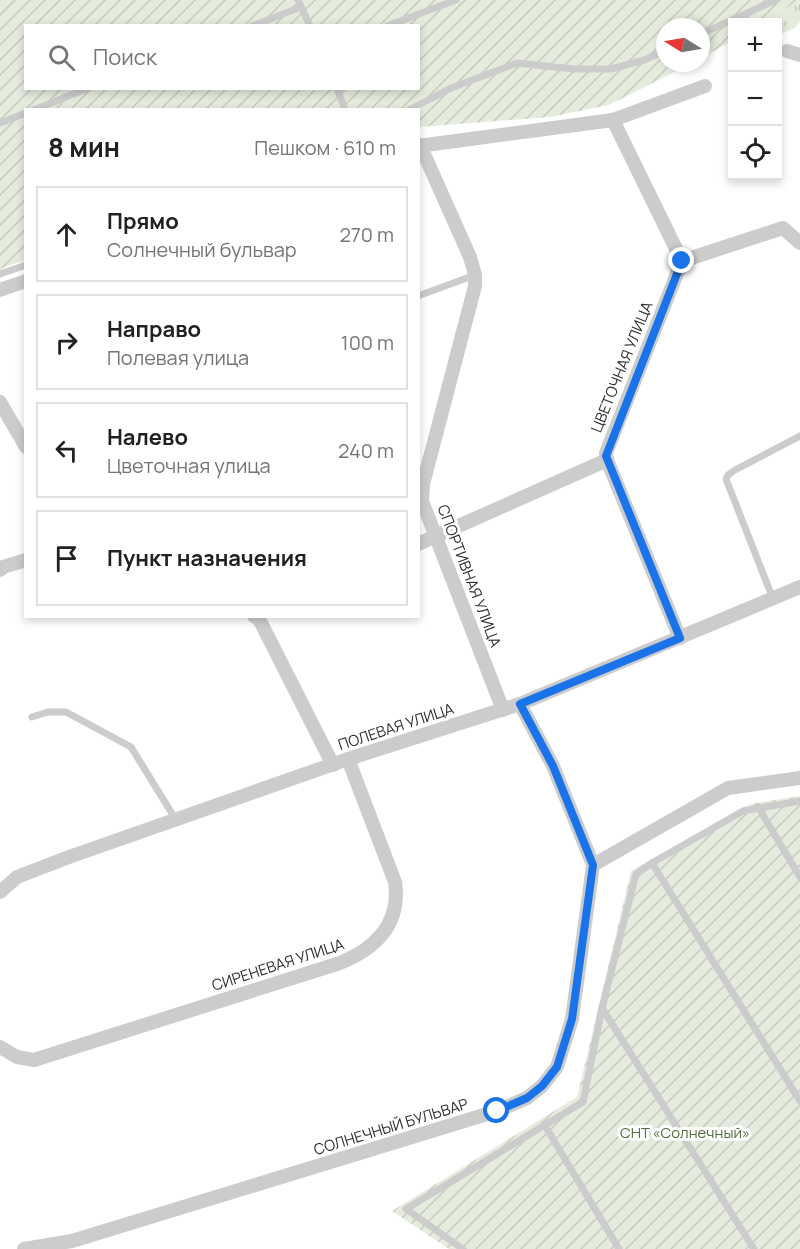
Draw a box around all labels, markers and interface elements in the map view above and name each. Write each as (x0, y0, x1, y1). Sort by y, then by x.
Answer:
north arrow (656, 18, 710, 72)
map controls (728, 18, 782, 180)
button: + (728, 18, 782, 72)
search box (24, 24, 420, 90)
icon: search (45, 41, 78, 74)
text: Поиск (93, 42, 157, 72)
button: − (728, 72, 782, 126)
button: locate (728, 126, 782, 180)
text: 8 мин (48, 129, 120, 165)
text: Пешком · 610 m (254, 134, 396, 161)
text: Прямо (107, 206, 179, 236)
icon: ahead (50, 218, 83, 251)
text: 270 m (339, 221, 394, 248)
text: Солнечный бульвар (107, 236, 297, 263)
route end (668, 247, 694, 273)
street label: ЦВЕТОЧНАЯ УЛИЦА (586, 298, 658, 435)
text: Направо (107, 314, 201, 344)
icon: right (50, 326, 83, 359)
text: 100 m (341, 329, 394, 356)
text: Полевая улица (107, 344, 249, 371)
text: Налево (107, 422, 188, 452)
icon: left (50, 434, 83, 467)
text: 240 m (338, 437, 394, 464)
text: Цветочная улица (107, 452, 271, 479)
street label: СПОРТИВНАЯ УЛИЦА (433, 502, 506, 651)
icon: arrive (50, 542, 83, 575)
text: Пункт назначения (107, 543, 307, 573)
street label: ПОЛЕВАЯ УЛИЦА (335, 698, 457, 755)
street label: СИРЕНЕВАЯ УЛИЦА (209, 933, 347, 996)
street label: СОЛНЕЧНЫЙ БУЛЬВАР (311, 1093, 471, 1160)
route start (483, 1097, 509, 1123)
park label: СНТ «Солнечный» (620, 1122, 750, 1143)

